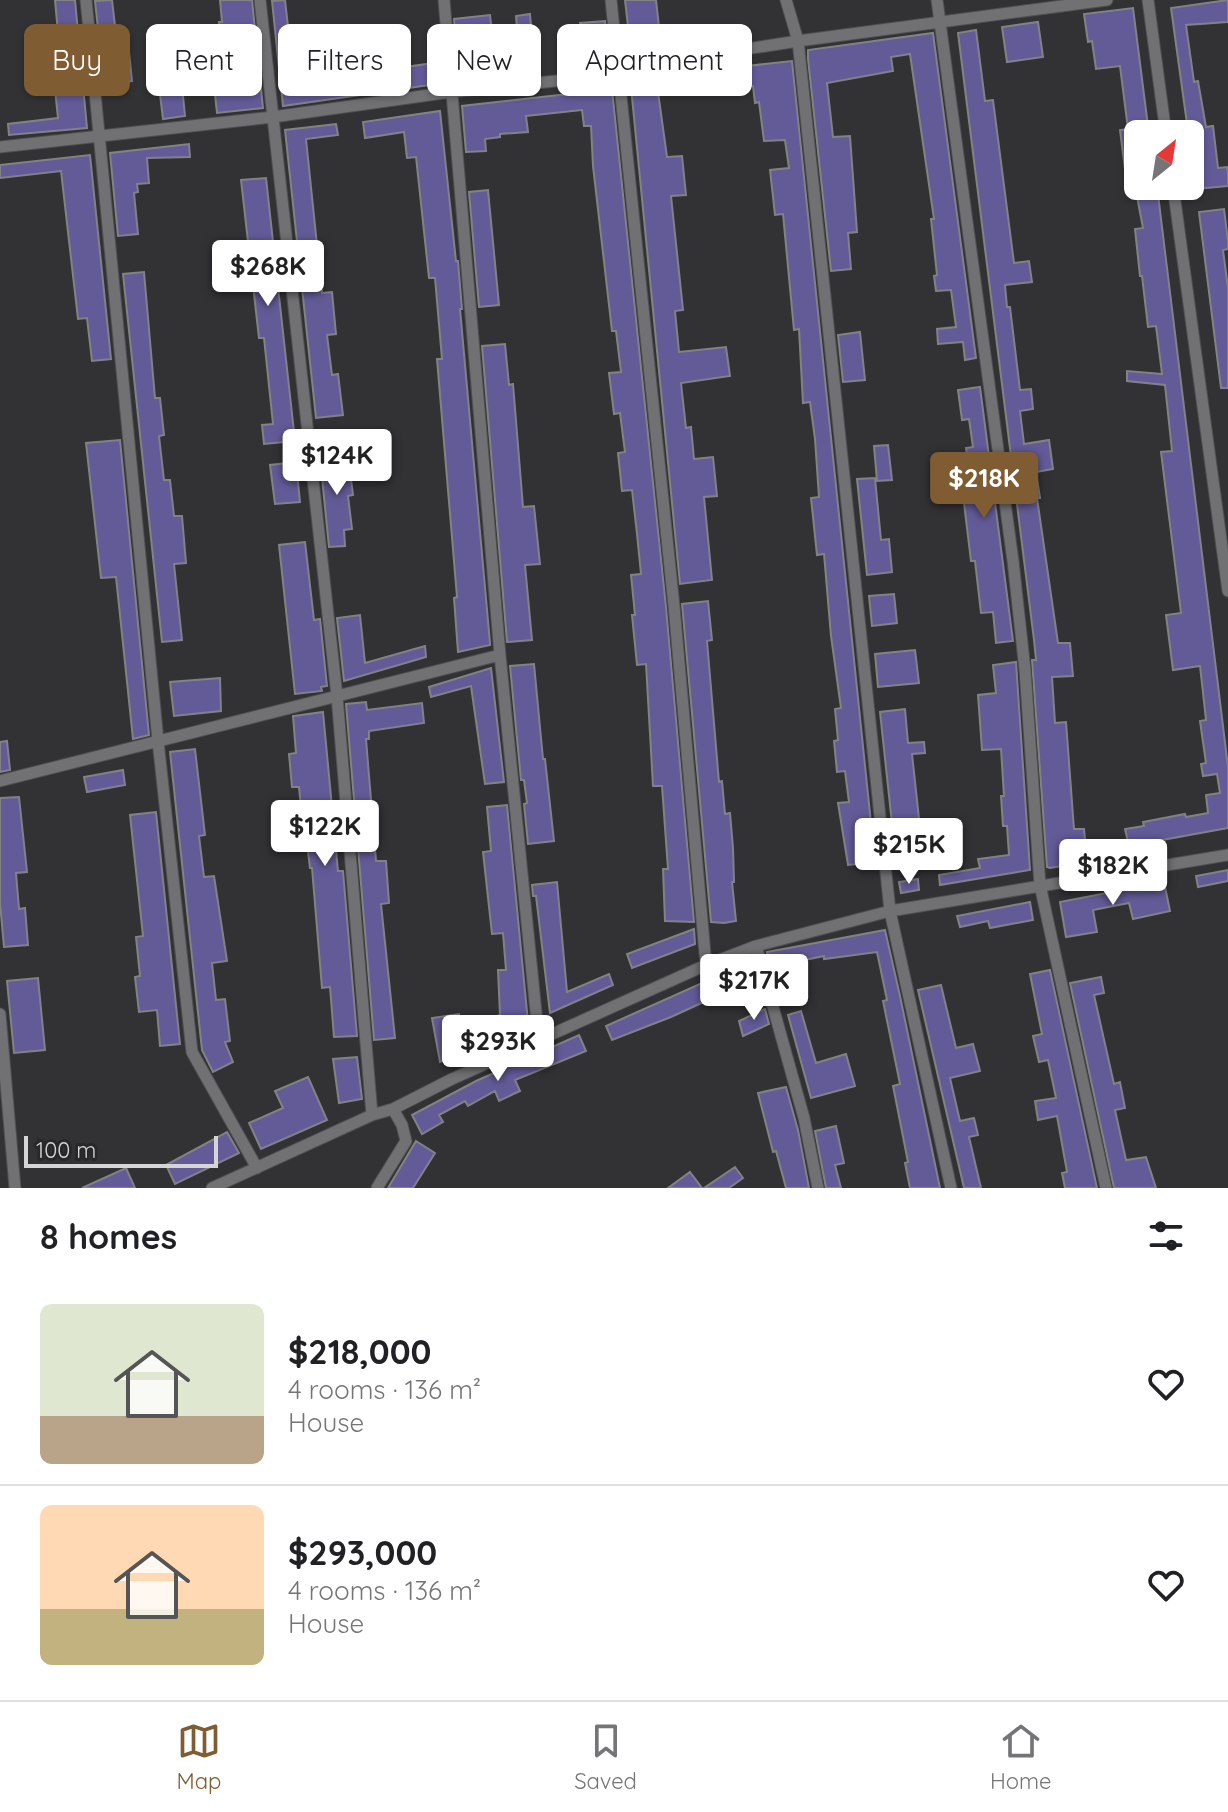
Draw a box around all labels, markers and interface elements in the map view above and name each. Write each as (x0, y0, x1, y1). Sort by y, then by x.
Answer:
chip: Buy (24, 24, 130, 96)
chip: Rent (146, 24, 262, 96)
chip: Filters (278, 24, 411, 96)
chip: New (427, 24, 541, 96)
chip: Apartment (557, 24, 752, 96)
north arrow (1124, 120, 1204, 200)
map controls (1124, 120, 1204, 200)
pin: $268K (212, 240, 324, 308)
text: $268K (230, 249, 306, 282)
pin: $124K (281, 429, 393, 497)
text: $124K (301, 438, 373, 471)
pin: $218K (928, 452, 1040, 520)
text: $218K (948, 461, 1020, 494)
pin: $122K (269, 800, 381, 868)
text: $122K (289, 809, 361, 842)
pin: $215K (853, 818, 965, 886)
text: $215K (873, 827, 945, 860)
pin: $182K (1057, 839, 1169, 907)
text: $182K (1077, 848, 1149, 881)
pin: $217K (698, 954, 810, 1022)
text: $217K (718, 963, 790, 996)
pin: $293K (442, 1015, 554, 1083)
text: $293K (460, 1024, 536, 1057)
scale bar (24, 1132, 218, 1168)
text: 100 m (36, 1136, 96, 1164)
icon: filters (1144, 1214, 1188, 1258)
text: 8 homes (40, 1215, 177, 1258)
text: $218,000 (288, 1330, 431, 1373)
icon: home (104, 1336, 200, 1432)
icon: heart (1144, 1362, 1188, 1406)
text: 4 rooms · 136 m² (288, 1373, 481, 1406)
text: House (288, 1406, 364, 1439)
text: $293,000 (288, 1531, 437, 1574)
icon: home (104, 1537, 200, 1633)
icon: heart (1144, 1563, 1188, 1607)
text: 4 rooms · 136 m² (288, 1574, 481, 1607)
text: House (288, 1607, 364, 1640)
tab: Map (176, 1719, 221, 1795)
tab: Saved (574, 1719, 637, 1795)
tab: Home (990, 1719, 1052, 1795)

